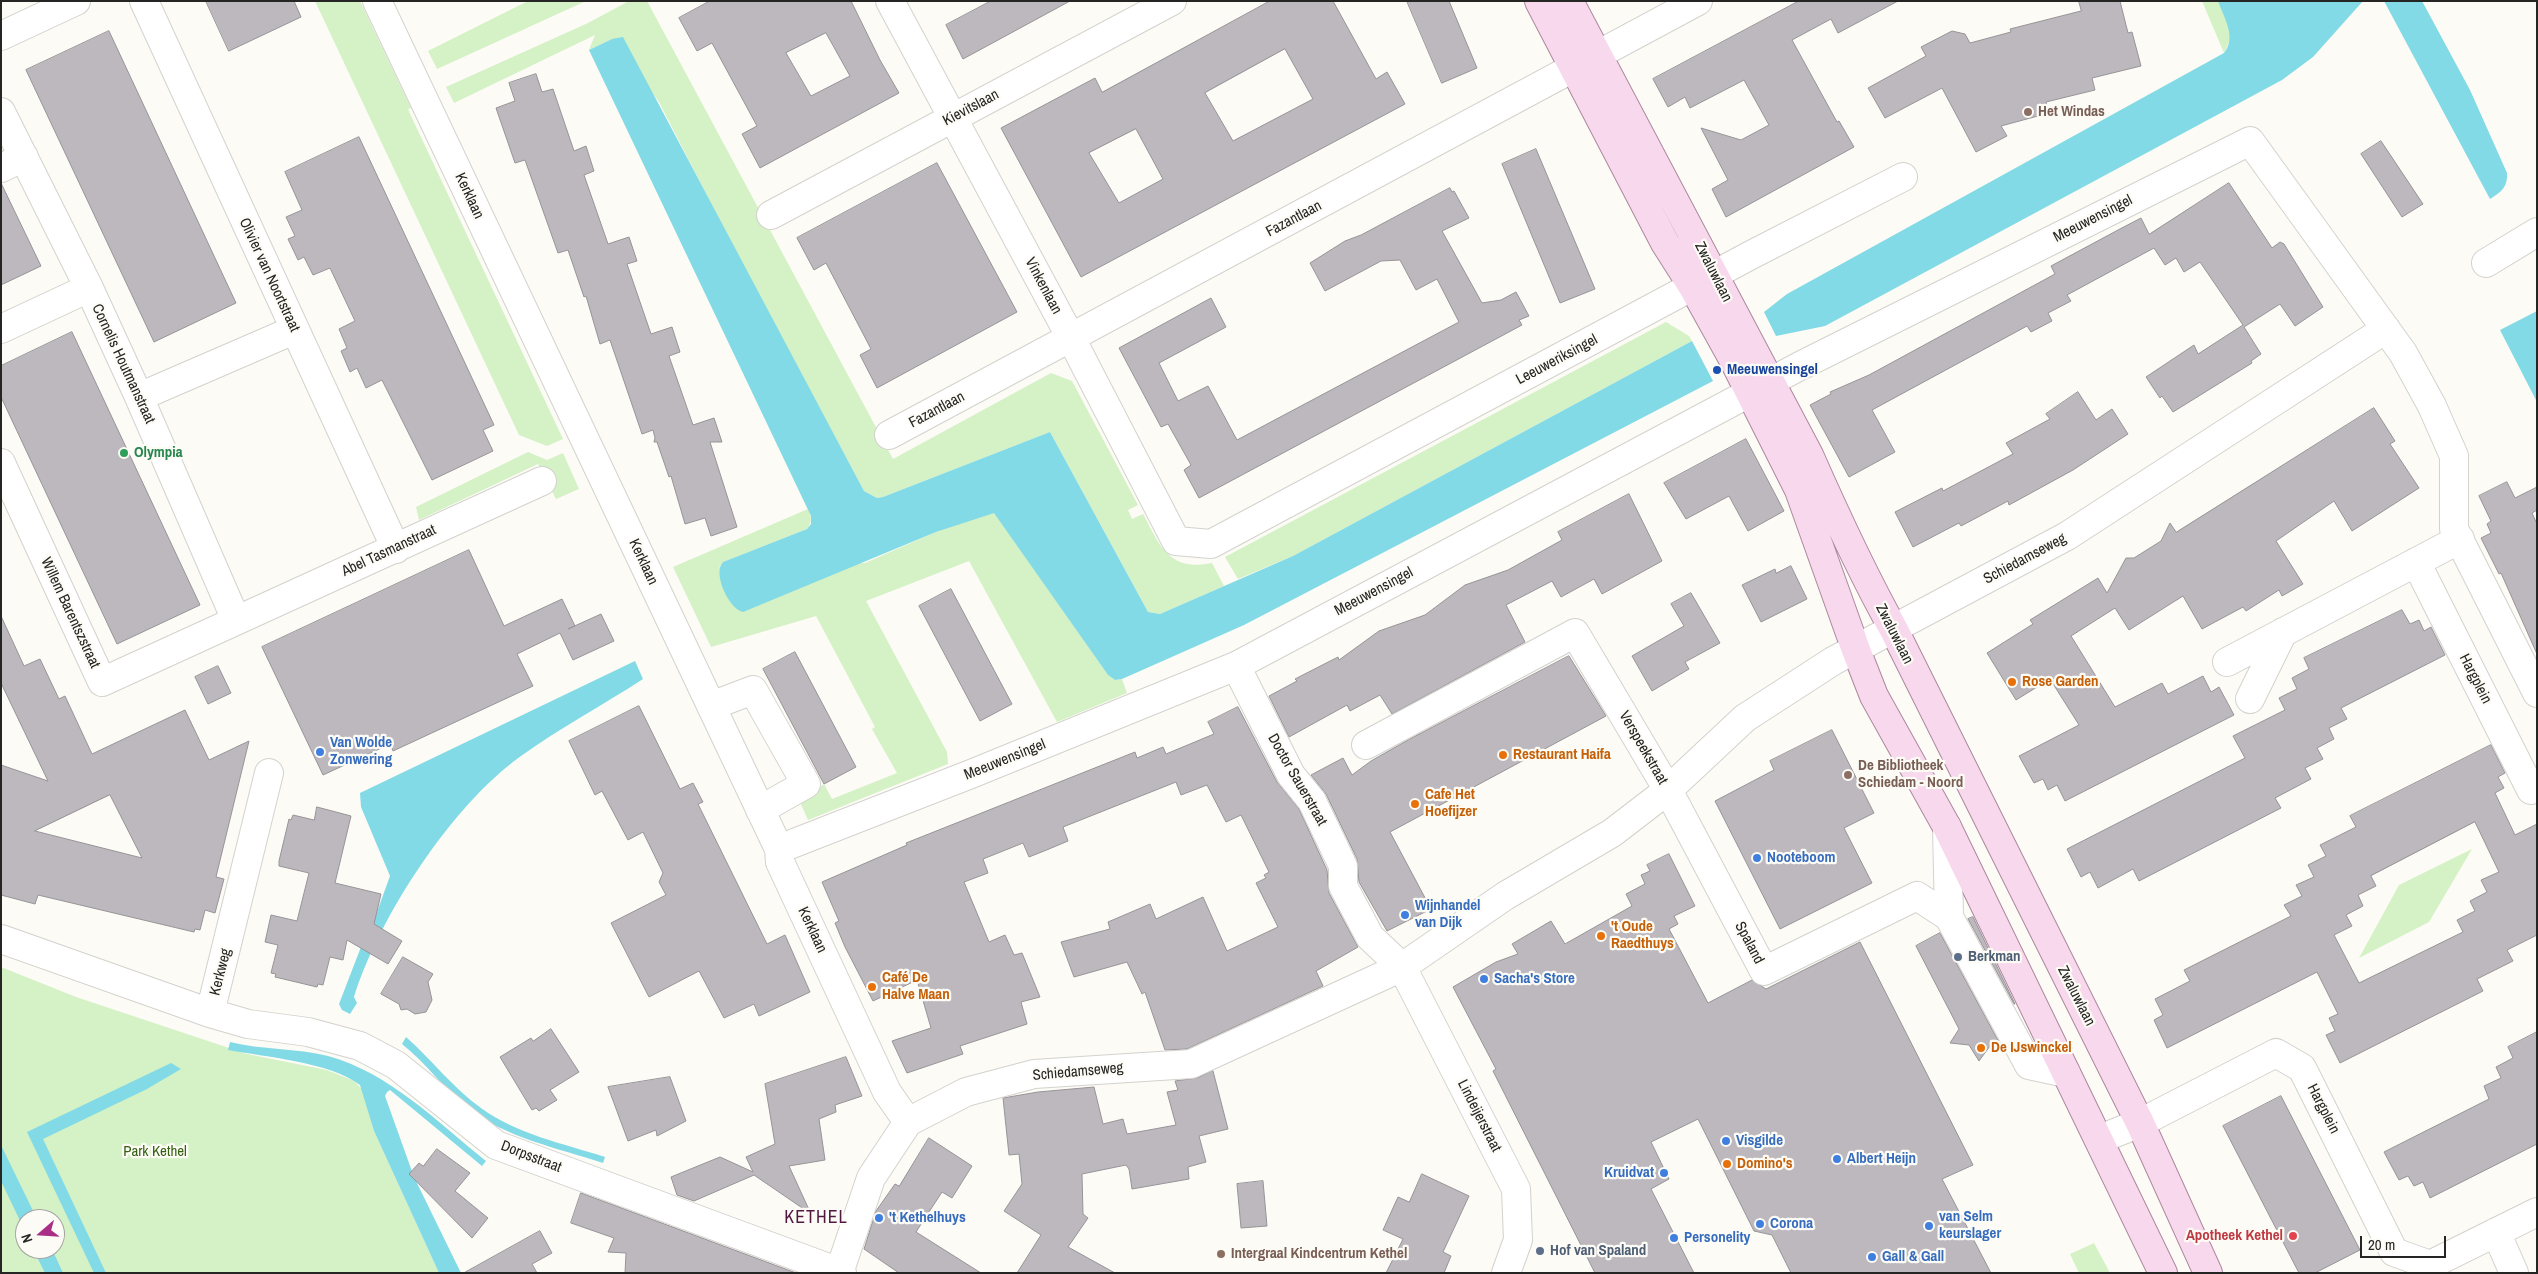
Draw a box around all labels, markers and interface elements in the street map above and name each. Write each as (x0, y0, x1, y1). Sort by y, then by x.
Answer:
street label: Kievitslaan (940, 86, 1002, 130)
place label: Het Windas (2038, 103, 2105, 121)
marker: Het Windas (2022, 106, 2034, 118)
street label: Kerklaan (451, 170, 487, 222)
street label: Meeuwensingel (2051, 191, 2135, 247)
street label: Fazantlaan (1263, 197, 1325, 241)
street label: Olivier van Noortstraat (235, 215, 303, 335)
street label: Zwaluwlaan (1690, 239, 1736, 305)
street label: Vinkenlaan (1021, 255, 1065, 317)
street label: Cornelis Houtmanstraat (87, 301, 159, 427)
street label: Leeuweriksingel (1513, 331, 1601, 389)
place label: Meeuwensingel (1727, 361, 1818, 379)
marker: Meeuwensingel (1711, 364, 1723, 376)
street label: Fazantlaan (906, 388, 968, 432)
place label: Olympia (134, 444, 183, 462)
marker: Olympia (118, 447, 130, 459)
street label: Abel Tasmanstraat (339, 521, 439, 581)
street label: Schiedamseweg (1981, 530, 2069, 588)
street label: Kerklaan (625, 536, 661, 588)
street label: Willem Barentszstraat (36, 555, 104, 671)
street label: Meeuwensingel (1332, 564, 1416, 620)
street label: Zwaluwlaan (1871, 601, 1917, 667)
street label: Hargplein (2455, 651, 2495, 707)
place label: Rose Garden (2022, 673, 2099, 691)
marker: Rose Garden (2006, 676, 2018, 688)
street label: Verspeekstraat (1615, 708, 1671, 788)
street label: Doctor Sauerstraat (1263, 731, 1331, 829)
place label: Van Wolde Zonwering (330, 734, 392, 769)
street label: Meeuwensingel (962, 736, 1048, 784)
marker: Van Wolde Zonwering (314, 746, 326, 758)
place label: Restaurant Haifa (1513, 746, 1611, 764)
marker: Restaurant Haifa (1497, 749, 1509, 761)
place label: De Bibliotheek Schiedam - Noord (1858, 757, 1963, 792)
marker: De Bibliotheek Schiedam - Noord (1842, 769, 1854, 781)
place label: Cafe Het Hoefijzer (1425, 786, 1477, 821)
marker: Cafe Het Hoefijzer (1409, 798, 1421, 810)
place label: Nooteboom (1767, 849, 1835, 867)
marker: Nooteboom (1751, 852, 1763, 864)
place label: Wijnhandel van Dijk (1415, 897, 1481, 932)
street label: Kerklaan (794, 904, 830, 956)
marker: Wijnhandel van Dijk (1399, 909, 1411, 921)
place label: 't Oude Raedthuys (1611, 918, 1674, 953)
street label: Spaland (1730, 919, 1768, 967)
marker: 't Oude Raedthuys (1595, 930, 1607, 942)
street label: Kerkweg (206, 947, 236, 997)
place label: Berkman (1968, 948, 2021, 966)
marker: Berkman (1952, 951, 1964, 963)
street label: Zwaluwlaan (2053, 963, 2099, 1029)
place label: Café De Halve Maan (882, 969, 950, 1004)
place label: Sacha's Store (1494, 970, 1575, 988)
marker: Sacha's Store (1478, 973, 1490, 985)
marker: Café De Halve Maan (866, 981, 878, 993)
place label: De IJswinckel (1991, 1039, 2072, 1057)
marker: De IJswinckel (1975, 1042, 1987, 1054)
street label: Schiedamseweg (1032, 1059, 1124, 1085)
street label: Lindeijerstraat (1453, 1077, 1505, 1155)
street label: Hargplein (2303, 1081, 2343, 1137)
place label: Visgilde (1736, 1132, 1783, 1150)
marker: Visgilde (1720, 1135, 1732, 1147)
street label: Dorpsstraat (498, 1137, 564, 1177)
park label: Park Kethel (123, 1143, 187, 1161)
place label: Albert Heijn (1847, 1150, 1916, 1168)
marker: Albert Heijn (1831, 1153, 1843, 1165)
place label: Domino's (1737, 1155, 1793, 1173)
marker: Domino's (1721, 1158, 1733, 1170)
place label: Kruidvat (1604, 1164, 1654, 1182)
marker: Kruidvat (1658, 1167, 1670, 1179)
district label: KETHEL (784, 1207, 848, 1229)
place label: van Selm keurslager (1939, 1208, 2001, 1243)
north arrow (15, 1209, 65, 1259)
place label: 't Kethelhuys (889, 1209, 966, 1227)
marker: 't Kethelhuys (873, 1212, 885, 1224)
place label: Corona (1770, 1215, 1813, 1233)
marker: Corona (1754, 1218, 1766, 1230)
marker: van Selm keurslager (1923, 1220, 1935, 1232)
scale bar (2363, 1226, 2449, 1258)
place label: Apotheek Kethel (2186, 1227, 2283, 1245)
place label: Personelity (1684, 1229, 1750, 1247)
marker: Apotheek Kethel (2287, 1230, 2299, 1242)
text: N (17, 1232, 37, 1245)
marker: Personelity (1668, 1232, 1680, 1244)
text: 20 m (2368, 1234, 2395, 1255)
place label: Hof van Spaland (1550, 1242, 1646, 1260)
place label: Intergraal Kindcentrum Kethel (1231, 1245, 1407, 1263)
marker: Hof van Spaland (1534, 1245, 1546, 1257)
marker: Intergraal Kindcentrum Kethel (1215, 1248, 1227, 1260)
place label: Gall & Gall (1882, 1248, 1944, 1266)
marker: Gall & Gall (1866, 1251, 1878, 1263)

